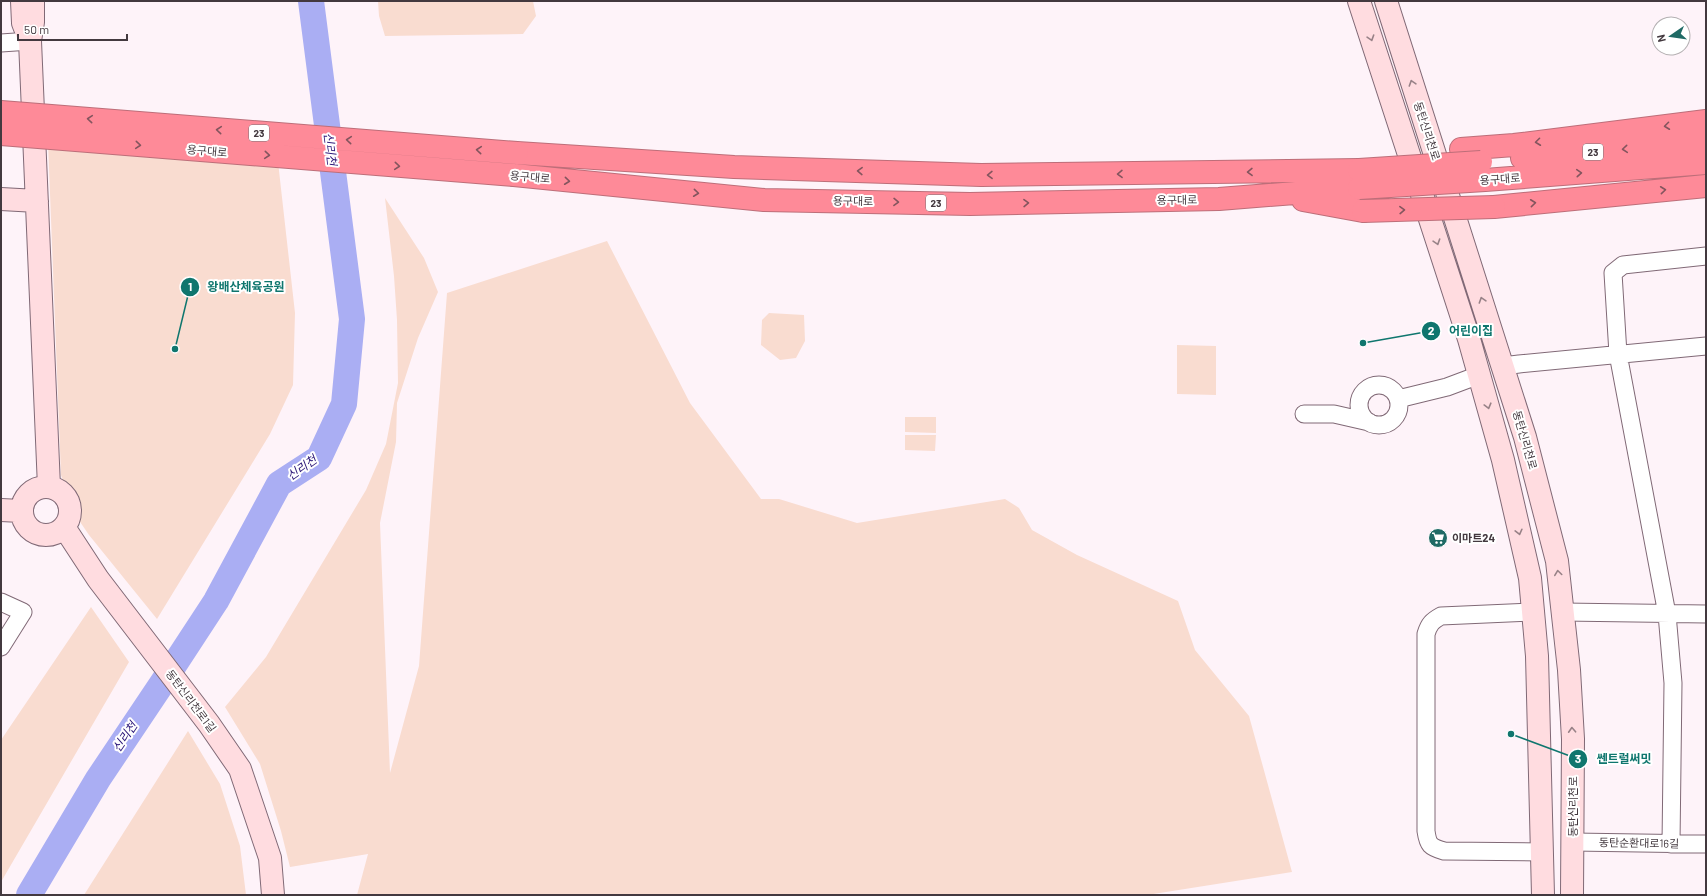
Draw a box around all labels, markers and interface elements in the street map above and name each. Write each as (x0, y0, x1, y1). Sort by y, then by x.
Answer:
scale bar (18, 16, 127, 42)
north arrow (1651, 16, 1691, 56)
text: 50 m (24, 22, 49, 36)
text: N (1654, 33, 1668, 43)
one-way arrow (1366, 34, 1374, 41)
one-way arrow (1408, 80, 1417, 87)
street label: 동탄신리천로 (1412, 100, 1443, 162)
one-way arrow (87, 115, 93, 124)
one-way arrow (1664, 121, 1670, 130)
one-way arrow (216, 125, 222, 134)
road number: 23 (249, 125, 269, 141)
water label: 신리천 (322, 132, 340, 168)
one-way arrow (346, 135, 352, 144)
one-way arrow (1535, 137, 1541, 146)
one-way arrow (135, 140, 141, 149)
street label: 용구대로 (186, 142, 228, 159)
road number: 23 (1583, 144, 1603, 160)
one-way arrow (1622, 145, 1628, 154)
one-way arrow (475, 146, 482, 155)
one-way arrow (264, 151, 270, 160)
one-way arrow (394, 161, 400, 170)
one-way arrow (857, 167, 863, 175)
street label: 용구대로 (509, 168, 551, 185)
one-way arrow (1247, 168, 1253, 176)
one-way arrow (1576, 169, 1582, 178)
one-way arrow (1117, 170, 1123, 178)
one-way arrow (987, 171, 993, 179)
street label: 용구대로 (1479, 171, 1521, 186)
one-way arrow (564, 176, 570, 185)
one-way arrow (1660, 186, 1666, 195)
one-way arrow (693, 188, 699, 197)
street label: 용구대로 (1157, 193, 1197, 206)
street label: 용구대로 (833, 194, 873, 207)
road number: 23 (926, 195, 946, 211)
one-way arrow (893, 198, 899, 206)
one-way arrow (1023, 199, 1029, 207)
one-way arrow (1530, 199, 1536, 208)
one-way arrow (1399, 206, 1405, 214)
one-way arrow (1432, 238, 1441, 245)
callout: 왕배산체육공원 (180, 275, 293, 299)
text: 1 (188, 279, 192, 293)
text: 왕배산체육공원 (207, 279, 285, 293)
one-way arrow (1478, 297, 1487, 304)
callout: 어린이집 (1421, 319, 1501, 343)
text: 2 (1428, 323, 1435, 337)
text: 어린이집 (1449, 323, 1493, 337)
one-way arrow (1483, 402, 1492, 409)
street label: 동탄신리천로 (1511, 409, 1540, 471)
water label: 신리천 (284, 451, 321, 482)
supermarket icon: 이마트24 (1427, 527, 1449, 549)
one-way arrow (1514, 528, 1523, 535)
place label: 이마트24 (1452, 531, 1496, 544)
one-way arrow (1554, 570, 1563, 576)
street label: 동탄신리천로1길 (164, 667, 219, 734)
water label: 신리천 (109, 717, 140, 754)
one-way arrow (1568, 727, 1577, 733)
callout: 쎈트럴써밋 (1568, 747, 1659, 771)
text: 3 (1575, 751, 1581, 765)
text: 쎈트럴써밋 (1596, 751, 1652, 765)
street label: 동탄신리천로 (1566, 777, 1579, 837)
street label: 동탄순환대로16길 (1599, 835, 1679, 850)

